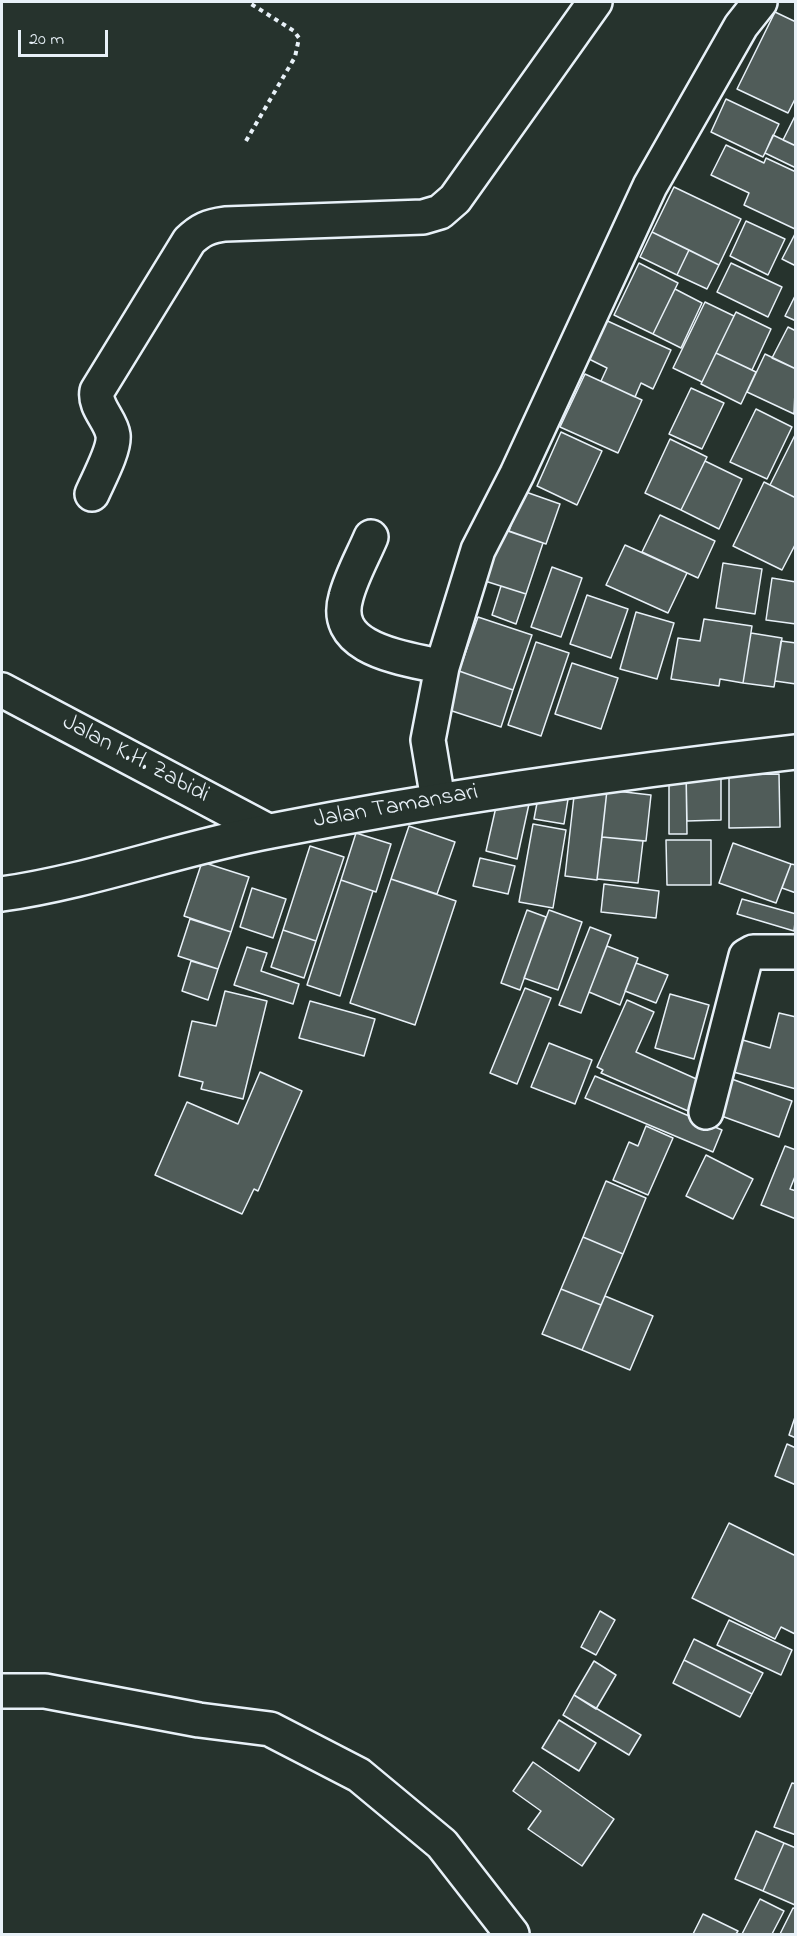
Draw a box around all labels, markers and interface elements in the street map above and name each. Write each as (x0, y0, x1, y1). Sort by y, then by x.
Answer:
scale bar (21, 18, 111, 56)
text: 20 m (29, 27, 64, 53)
street label: Jalan K.H. Zabidi (57, 709, 213, 811)
street label: Jalan Tamansari (311, 779, 481, 837)

